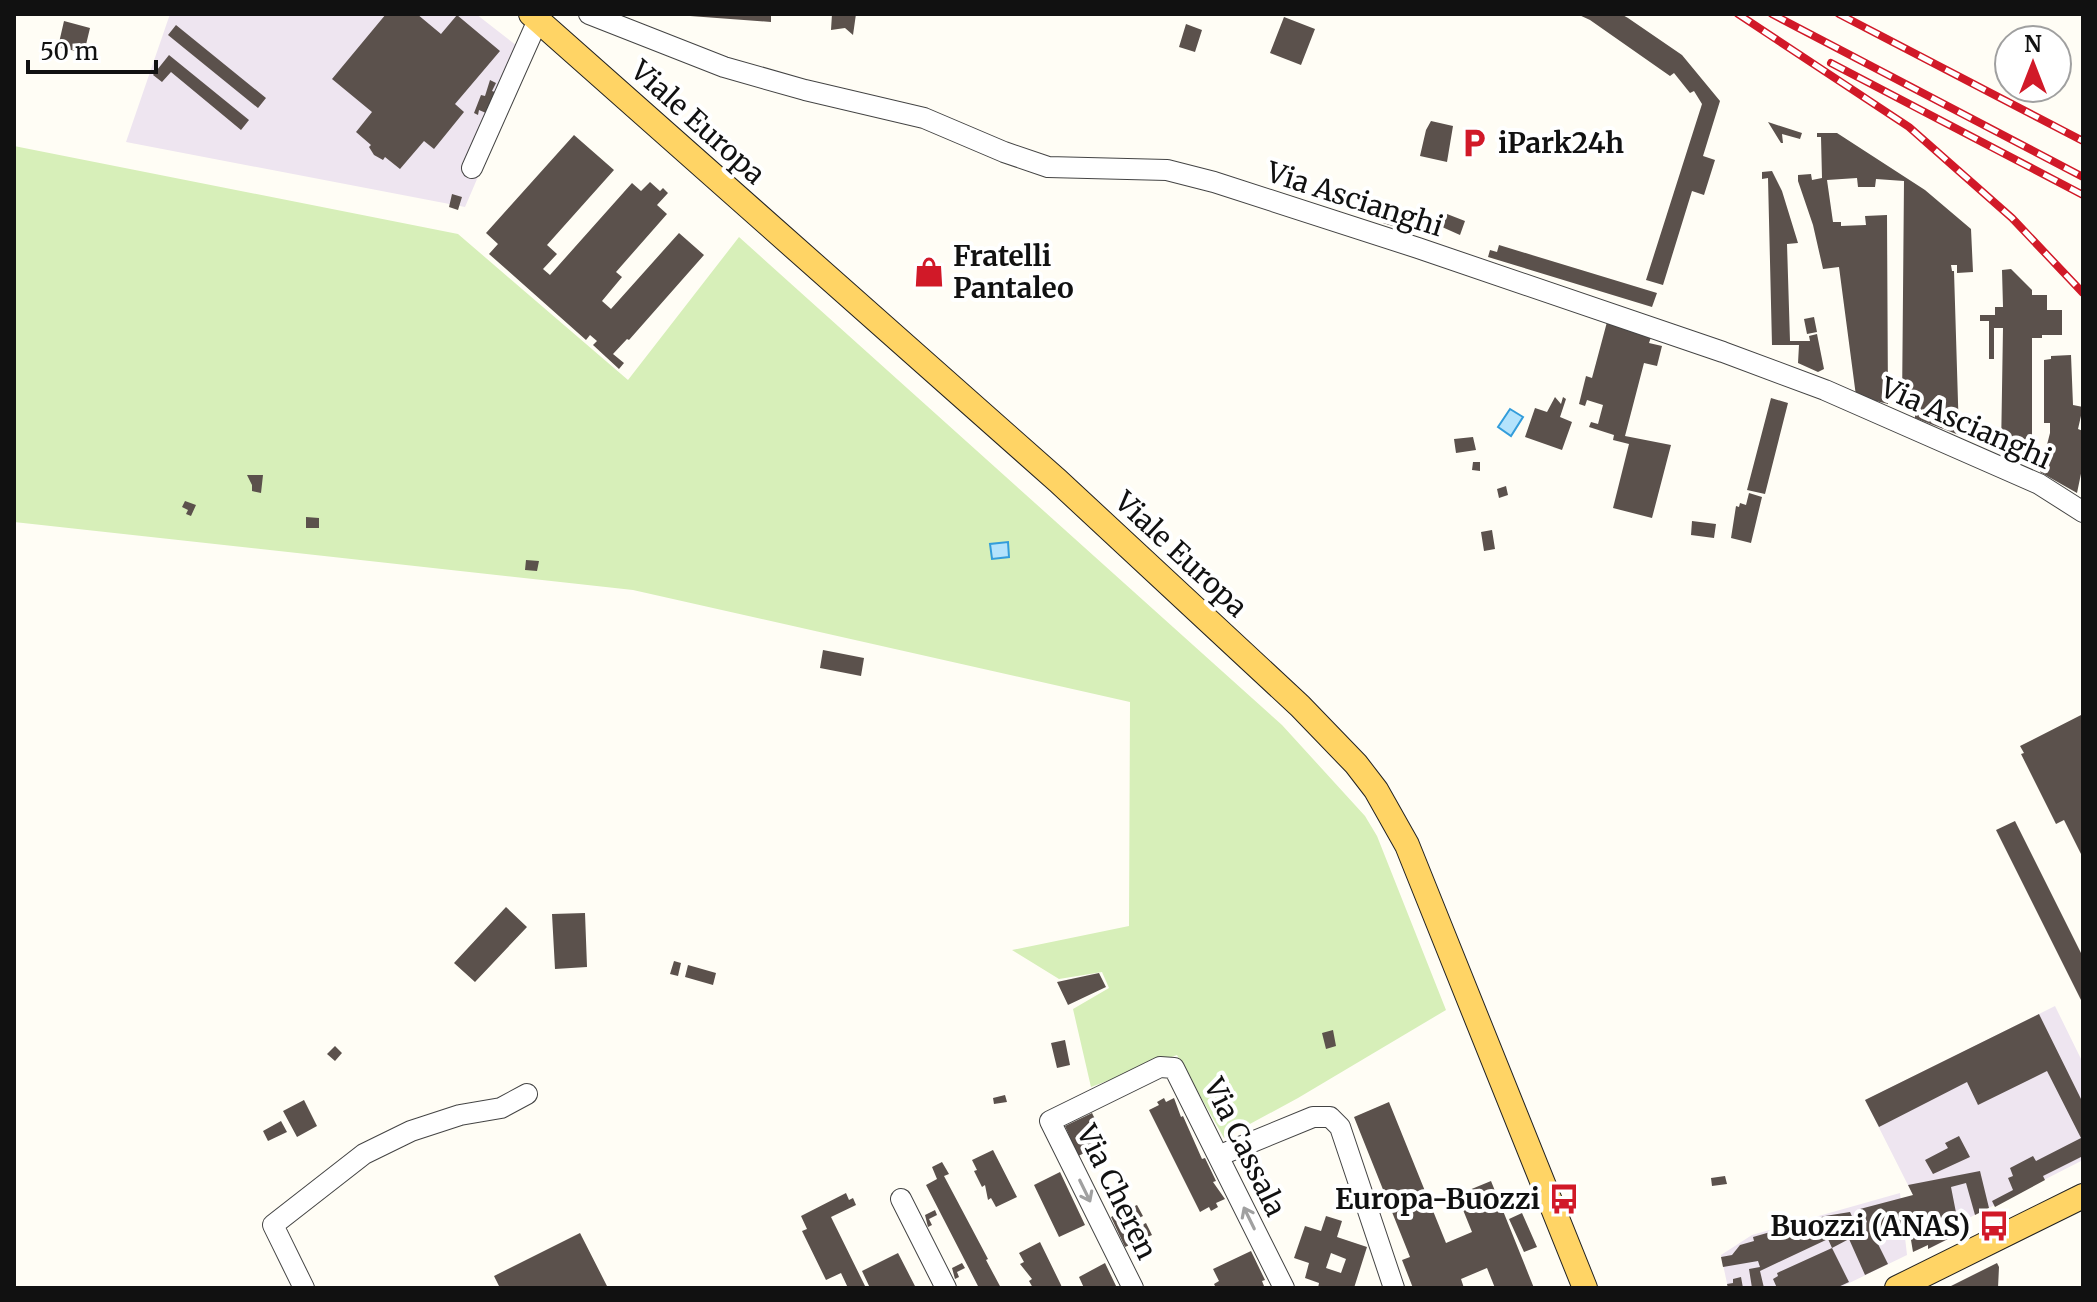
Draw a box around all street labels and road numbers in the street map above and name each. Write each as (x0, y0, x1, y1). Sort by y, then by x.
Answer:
street label: Viale Europa (623, 52, 773, 192)
street label: Via Ascianghi (1261, 153, 1448, 244)
street label: Via Ascianghi (1874, 369, 2057, 477)
street label: Viale Europa (1106, 483, 1255, 625)
street label: Via Cassala (1196, 1071, 1294, 1222)
street label: Via Cheren (1068, 1118, 1165, 1265)

